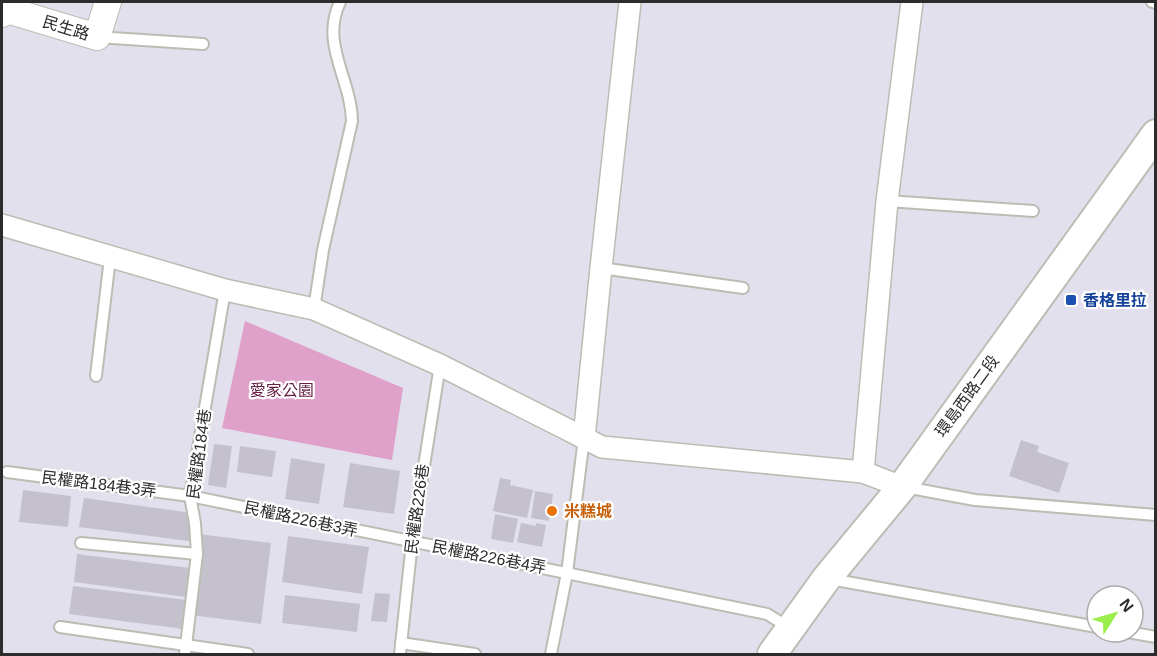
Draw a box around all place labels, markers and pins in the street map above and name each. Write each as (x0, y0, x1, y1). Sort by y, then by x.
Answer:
place label: 香格里拉 (1083, 291, 1147, 309)
marker: 香格里拉 (1064, 293, 1078, 307)
place label: 米糕城 (564, 502, 612, 520)
marker: 米糕城 (545, 504, 559, 518)

